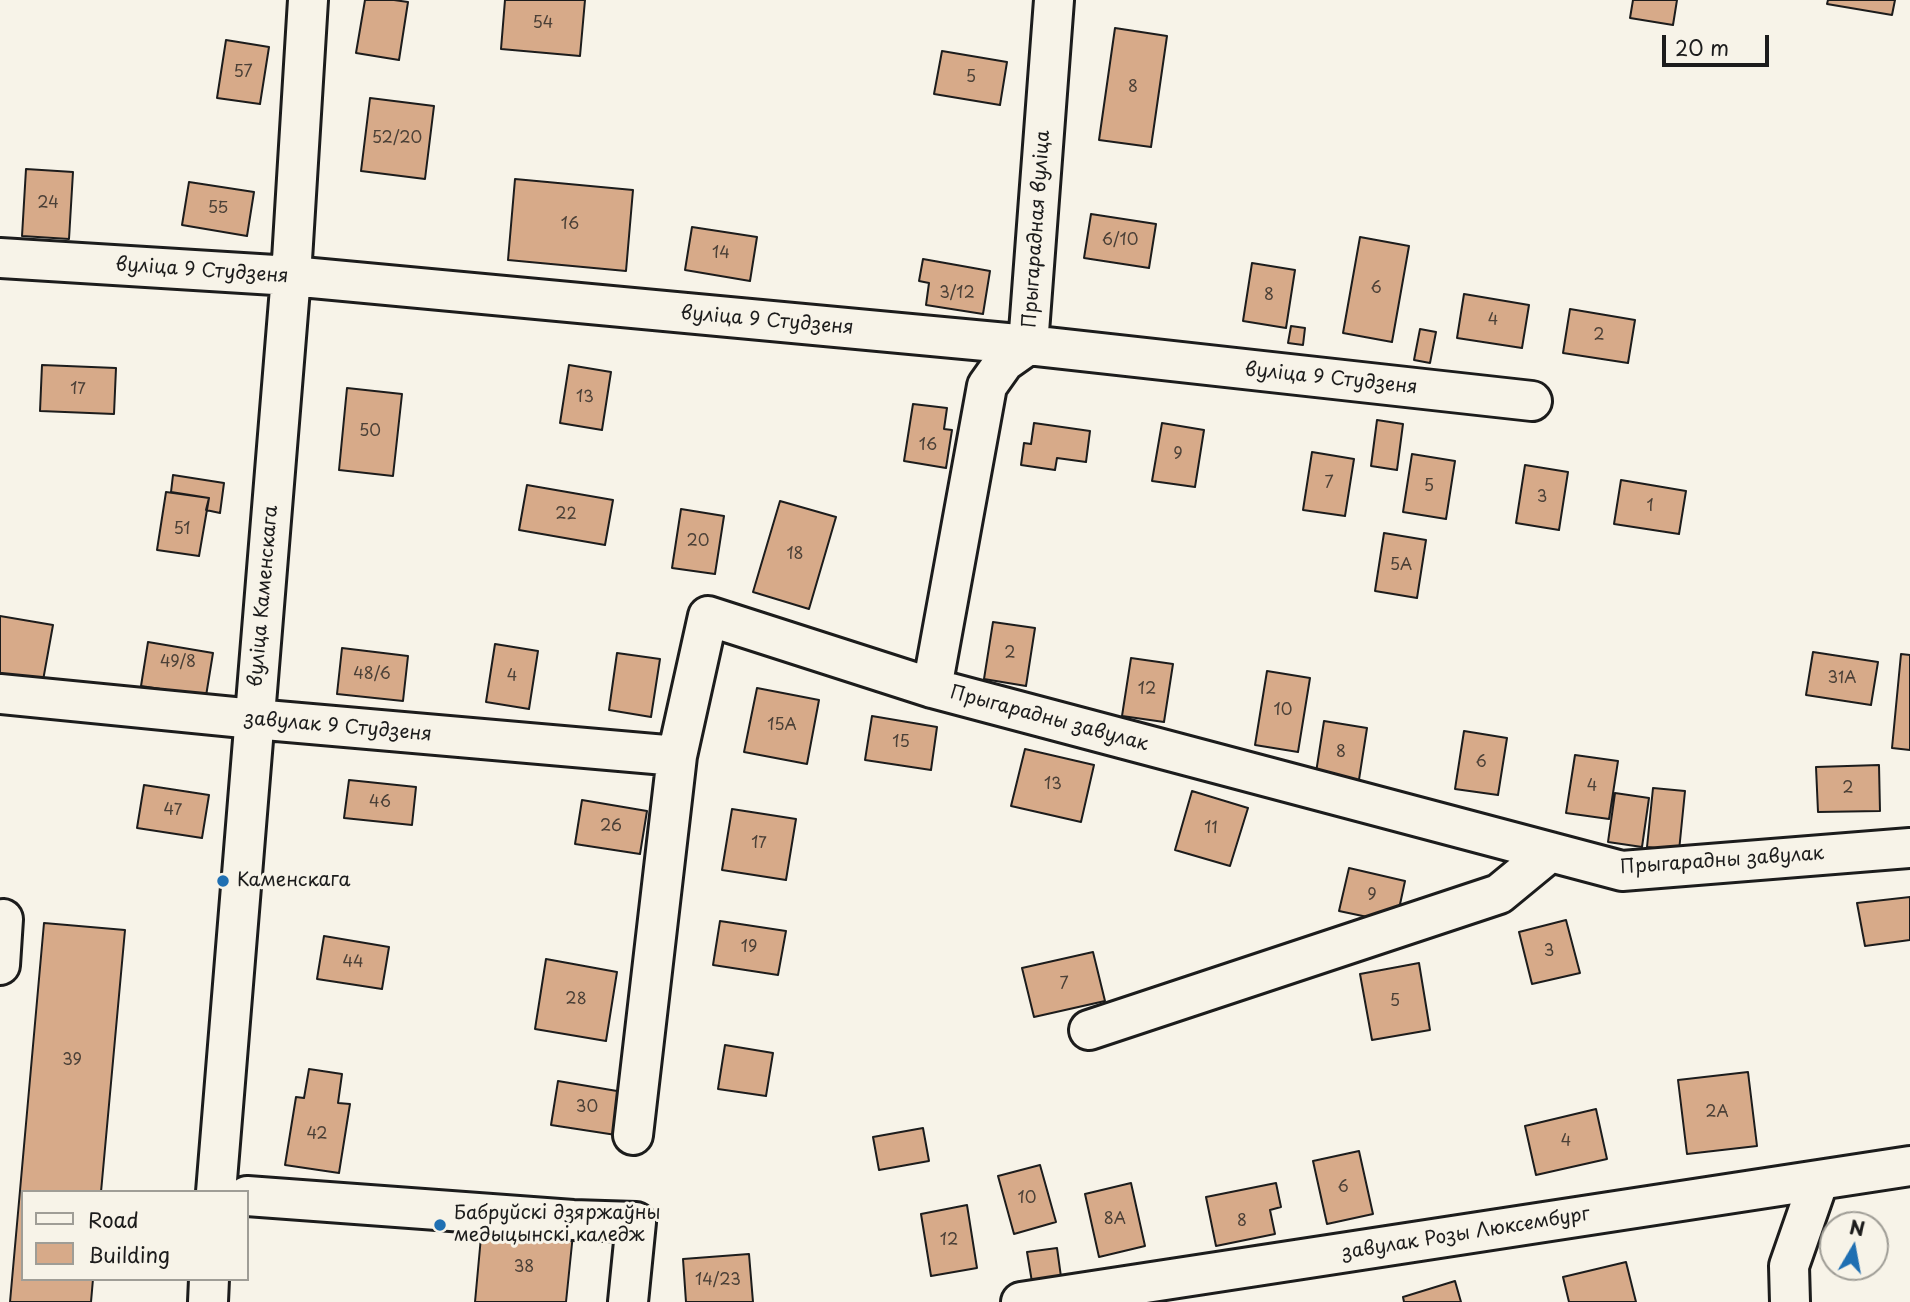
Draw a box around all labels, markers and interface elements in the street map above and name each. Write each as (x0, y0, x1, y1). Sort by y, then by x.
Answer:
house number: 54 (533, 14, 553, 34)
scale bar (1665, 21, 1772, 65)
text: 20 m (1675, 31, 1729, 63)
house number: 57 (233, 63, 253, 83)
house number: 5 (966, 68, 976, 88)
house number: 8 (1128, 78, 1138, 98)
house number: 52/20 (372, 129, 422, 149)
street label: Прыгарадная вуліца (1019, 129, 1055, 329)
house number: 24 (37, 194, 59, 214)
house number: 55 (208, 199, 228, 219)
house number: 16 (561, 215, 579, 235)
house number: 6/10 (1102, 231, 1138, 251)
house number: 14 (712, 244, 730, 264)
street label: вуліца 9 Студзеня (115, 254, 289, 288)
house number: 6 (1370, 279, 1382, 299)
house number: 3/12 (939, 284, 975, 304)
house number: 8 (1264, 286, 1274, 306)
street label: вуліца 9 Студзеня (680, 302, 854, 340)
house number: 4 (1488, 311, 1498, 331)
house number: 2 (1593, 326, 1605, 346)
street label: вуліца 9 Студзеня (1244, 359, 1418, 399)
house number: 17 (70, 380, 86, 400)
house number: 13 (576, 388, 594, 408)
house number: 50 (359, 422, 381, 442)
house number: 16 (919, 436, 937, 456)
house number: 9 (1173, 445, 1183, 465)
house number: 7 (1324, 474, 1334, 494)
house number: 5 (1424, 477, 1434, 497)
house number: 3 (1537, 488, 1547, 508)
house number: 1 (1646, 497, 1654, 517)
street label: вуліца Каменскага (245, 504, 283, 688)
house number: 22 (555, 505, 577, 525)
house number: 51 (173, 520, 191, 540)
house number: 20 (687, 532, 709, 552)
house number: 18 (786, 545, 804, 565)
house number: 5А (1390, 556, 1412, 576)
house number: 2 (1004, 644, 1016, 664)
house number: 49/8 (160, 653, 196, 673)
house number: 48/6 (353, 665, 391, 685)
house number: 4 (507, 667, 517, 687)
house number: 31А (1827, 669, 1857, 689)
house number: 12 (1138, 680, 1156, 700)
street label: Прыгарадны завулак (947, 682, 1151, 756)
house number: 10 (1274, 701, 1292, 721)
street label: завулак 9 Студзеня (243, 707, 433, 747)
house number: 15А (767, 716, 797, 736)
house number: 15 (892, 733, 910, 753)
house number: 8 (1336, 743, 1346, 763)
house number: 6 (1475, 753, 1487, 773)
house number: 13 (1044, 775, 1062, 795)
house number: 4 (1587, 777, 1597, 797)
house number: 2 (1842, 779, 1854, 799)
house number: 46 (369, 793, 391, 813)
house number: 47 (164, 801, 182, 821)
house number: 26 (600, 817, 622, 837)
house number: 11 (1204, 819, 1218, 839)
house number: 17 (751, 834, 767, 854)
street label: Прыгарадны завулак (1619, 843, 1825, 879)
place label: Каменскага (237, 870, 350, 892)
marker: Каменскага (215, 873, 231, 889)
house number: 9 (1367, 886, 1377, 906)
house number: 19 (741, 938, 757, 958)
house number: 3 (1544, 942, 1554, 962)
house number: 44 (342, 953, 364, 973)
house number: 7 (1059, 975, 1069, 995)
house number: 28 (565, 990, 587, 1010)
house number: 5 (1390, 992, 1400, 1012)
house number: 39 (62, 1051, 82, 1071)
house number: 30 (576, 1098, 598, 1118)
house number: 2А (1705, 1103, 1729, 1123)
house number: 42 (306, 1125, 328, 1145)
house number: 4 (1561, 1132, 1571, 1152)
house number: 6 (1337, 1178, 1349, 1198)
house number: 10 (1018, 1189, 1036, 1209)
legend (21, 1190, 248, 1281)
text: Road (88, 1203, 139, 1235)
place label: Бабруйскі дзяржаўны медыцынскі каледж (454, 1203, 661, 1247)
street label: завулак Розы Люксембург (1340, 1203, 1592, 1265)
house number: 8А (1104, 1210, 1126, 1230)
north arrow (1819, 1211, 1889, 1281)
house number: 8 (1237, 1212, 1247, 1232)
text: N (1847, 1212, 1867, 1242)
marker: Бабруйскі дзяржаўны медыцынскі каледж (432, 1217, 448, 1233)
house number: 12 (940, 1231, 958, 1251)
text: Building (88, 1238, 170, 1270)
house number: 38 (514, 1258, 534, 1278)
house number: 14/23 (695, 1271, 741, 1291)

